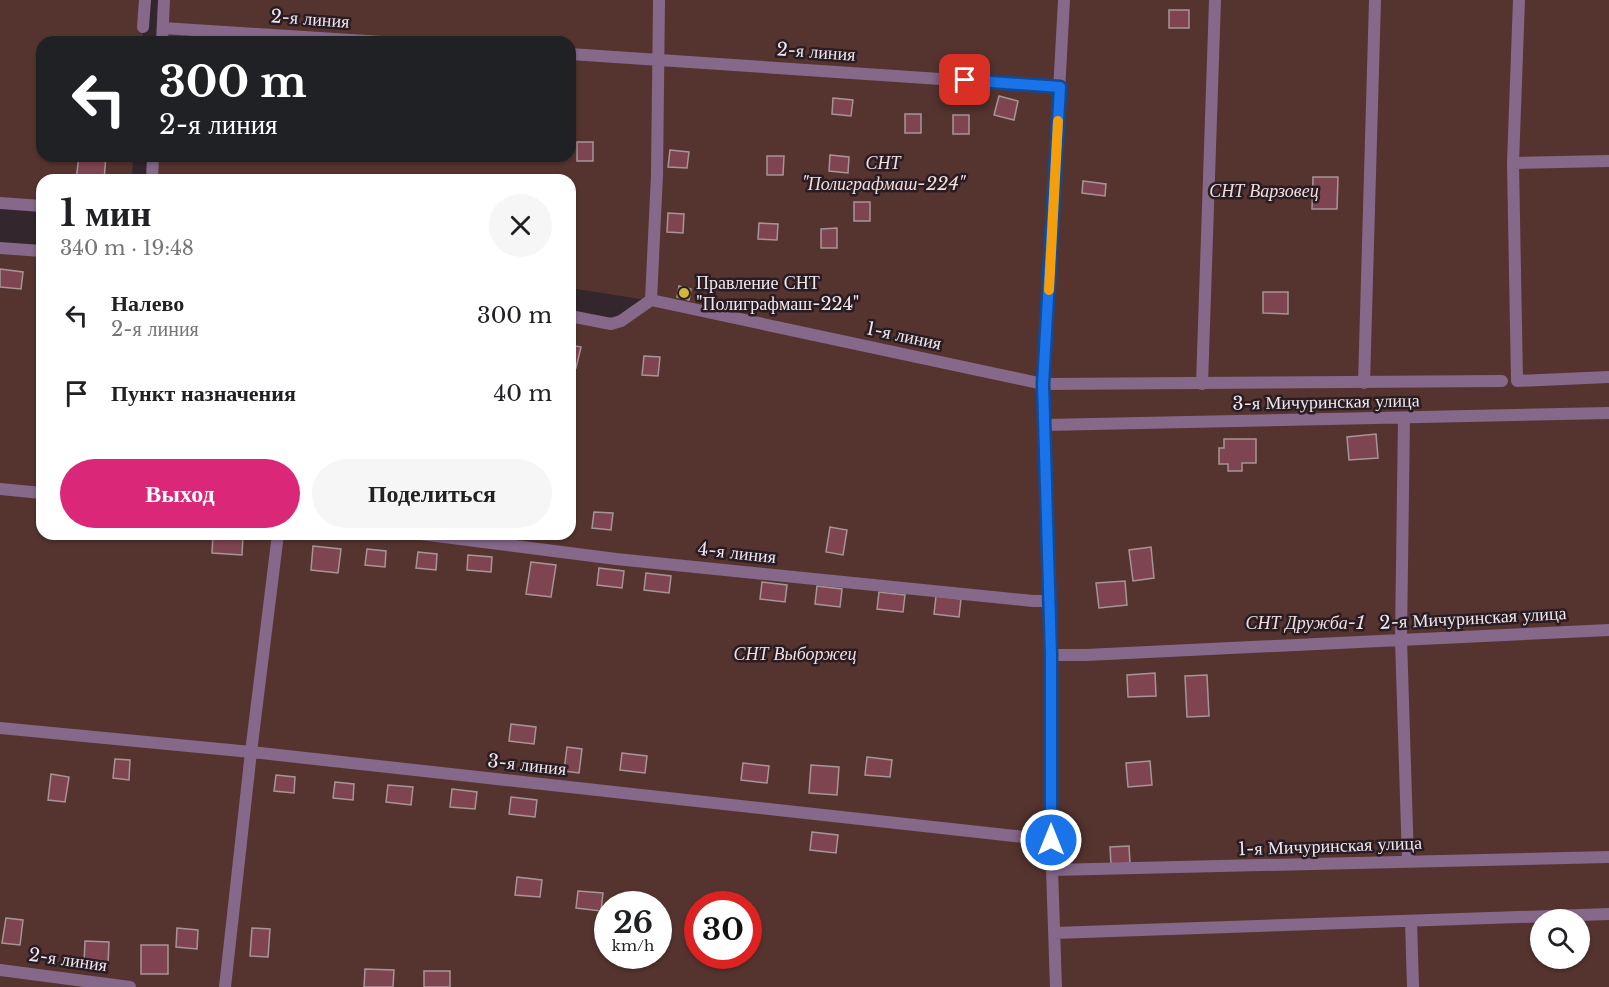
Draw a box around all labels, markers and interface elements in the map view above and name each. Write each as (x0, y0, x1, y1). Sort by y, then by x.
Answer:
street label: 2-я линия (270, 5, 350, 33)
street label: 2-я линия (776, 38, 856, 66)
pin (939, 54, 990, 105)
text: 300 m (159, 56, 307, 108)
icon: left (60, 60, 138, 138)
icon: arrive (948, 63, 981, 96)
text: 2-я линия (159, 108, 278, 141)
park label: СНТ "Полиграфмаш-224" (801, 152, 966, 195)
park label: СНТ Варзовец (1209, 180, 1319, 202)
text: 1 мин (60, 191, 151, 236)
button: close (489, 194, 552, 257)
text: 340 m · 19:48 (60, 236, 194, 260)
place label: Правление СНТ "Полиграфмаш-224" (696, 272, 859, 315)
marker: Правление СНТ "Полиграфмаш-224" (677, 286, 691, 300)
text: Налево (111, 290, 184, 317)
icon: left (60, 299, 93, 332)
text: 300 m (477, 302, 552, 329)
text: 2-я линия (111, 317, 199, 341)
street label: 1-я линия (865, 317, 943, 355)
icon: arrive (60, 377, 93, 410)
text: Пункт назначения (111, 380, 296, 407)
text: 40 m (494, 380, 552, 407)
street label: 3-я Мичуринская улица (1232, 389, 1420, 415)
button: Выход (60, 459, 300, 528)
button: Поделиться (312, 459, 552, 528)
street label: 4-я линия (697, 538, 777, 568)
street label: 2-я Мичуринская улица (1379, 602, 1567, 634)
park label: СНТ Дружба-1 (1245, 612, 1365, 634)
park label: СНТ Выборжец (733, 643, 857, 665)
street label: 3-я линия (487, 750, 567, 780)
position arrow (1019, 808, 1083, 872)
street label: 1-я Мичуринская улица (1238, 832, 1422, 860)
speed limit sign: 30 (684, 891, 762, 969)
text: 26 (613, 904, 653, 941)
map controls (1530, 909, 1590, 969)
button: search (1530, 909, 1590, 969)
text: km/h (612, 936, 654, 955)
street label: 2-я линия (27, 944, 109, 976)

